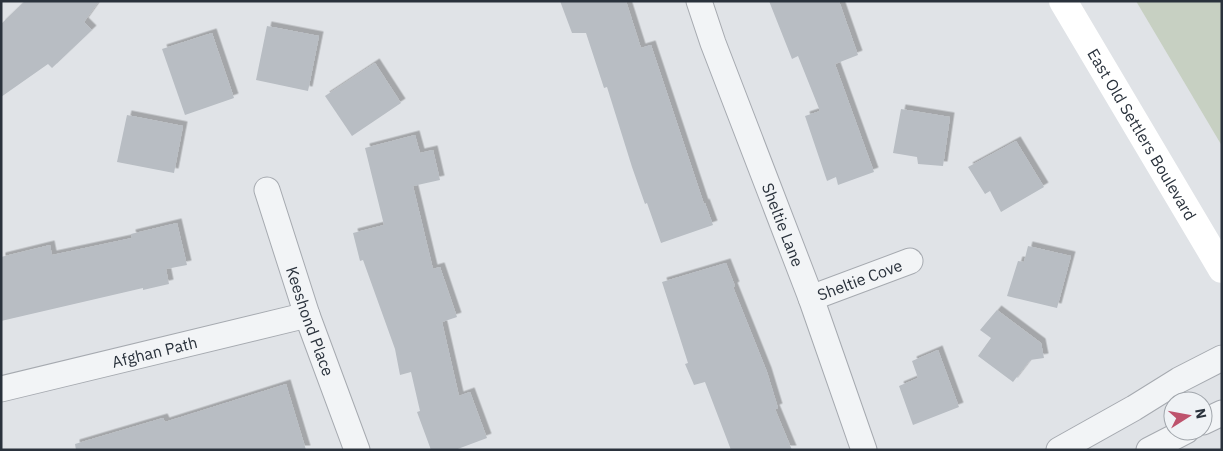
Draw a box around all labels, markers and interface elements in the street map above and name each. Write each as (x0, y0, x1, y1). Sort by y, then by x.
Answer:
street label: East Old Settlers Boulevard (1083, 45, 1201, 224)
street label: Sheltie Lane (758, 180, 808, 270)
street label: Sheltie Cove (815, 255, 905, 305)
street label: Keeshond Place (282, 264, 339, 379)
street label: Afghan Path (110, 332, 199, 372)
north arrow (1163, 391, 1213, 441)
text: N (1191, 407, 1211, 420)

